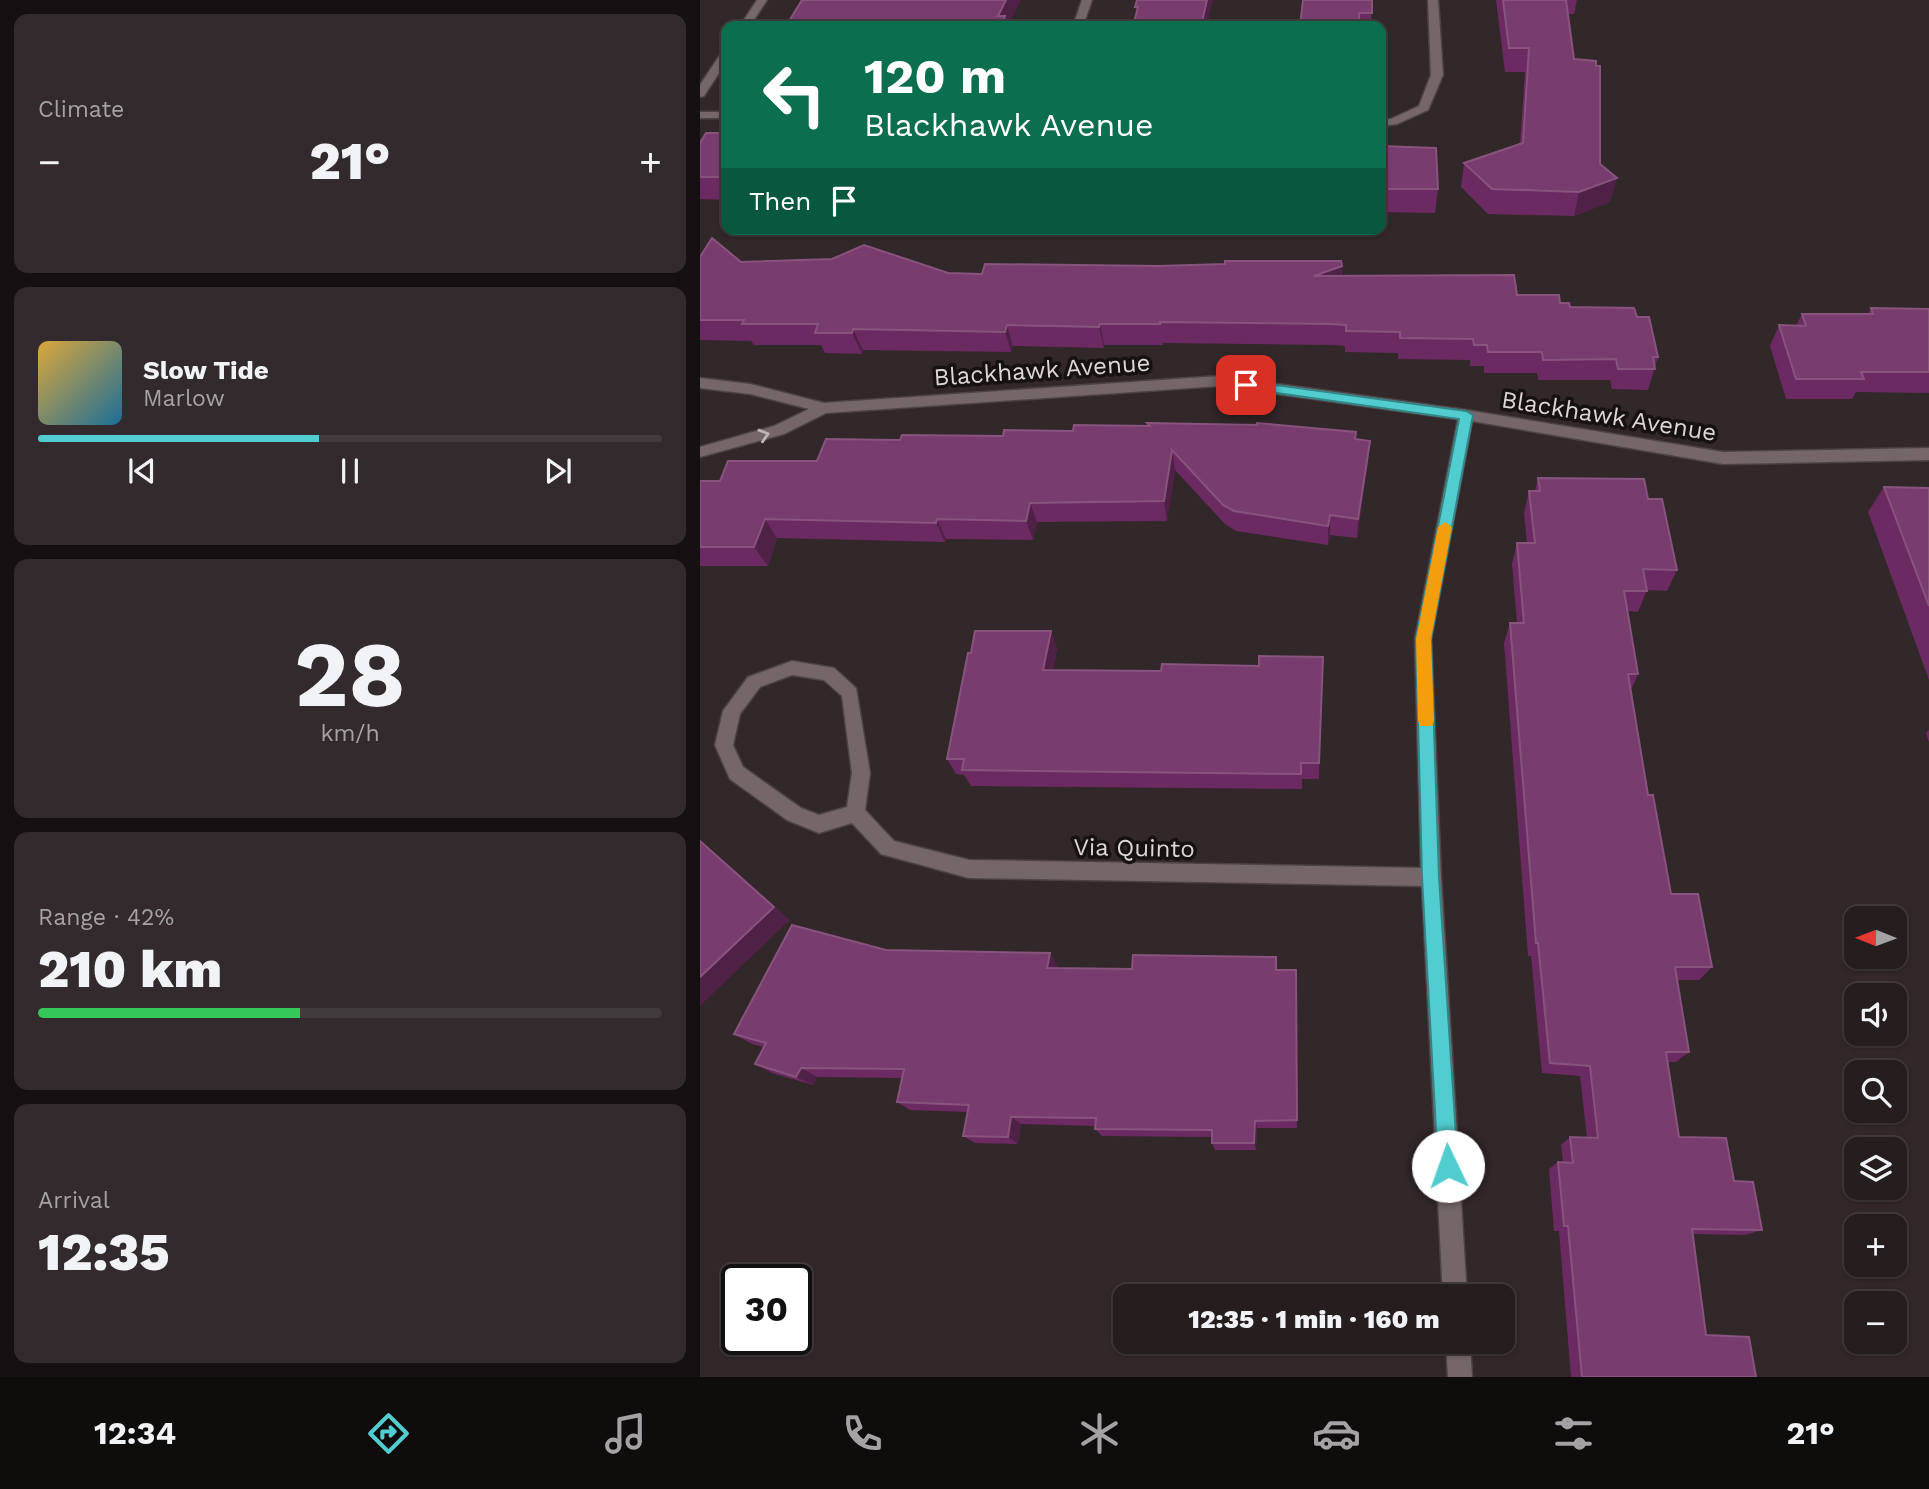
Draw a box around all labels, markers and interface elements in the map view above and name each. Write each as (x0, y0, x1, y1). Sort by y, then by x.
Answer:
text: 120 m (864, 47, 1006, 105)
icon: left (749, 49, 840, 140)
text: Climate (38, 96, 124, 123)
text: Blackhawk Avenue (864, 106, 1153, 144)
text: 21° (310, 131, 390, 192)
text: − (38, 140, 61, 184)
text: + (639, 140, 662, 184)
icon: arrive (825, 182, 863, 220)
text: Then (749, 186, 811, 216)
street label: Blackhawk Avenue (933, 348, 1151, 392)
text: Slow Tide (143, 355, 269, 385)
pin (1216, 355, 1276, 415)
icon: arrive (1227, 366, 1265, 404)
text: Marlow (143, 385, 225, 412)
street label: Blackhawk Avenue (1500, 385, 1718, 447)
one-way arrow (757, 428, 769, 443)
icon: previous (123, 452, 161, 490)
icon: pause (331, 452, 369, 490)
icon: next (539, 452, 577, 490)
text: 28 (294, 621, 406, 728)
text: km/h (320, 720, 380, 747)
street label: Via Quinto (1073, 833, 1195, 863)
text: Range · 42% (38, 904, 174, 931)
north arrow (1844, 906, 1908, 970)
map controls (1844, 906, 1907, 1354)
text: 210 km (38, 939, 222, 1000)
button: sound (1844, 983, 1907, 1046)
button: search (1844, 1060, 1907, 1123)
position arrow (1411, 1129, 1485, 1203)
button: layers (1844, 1137, 1907, 1200)
text: Arrival (38, 1187, 110, 1214)
button: + (1844, 1214, 1907, 1277)
text: 12:35 (38, 1222, 170, 1283)
speed limit sign: 30 (721, 1264, 812, 1355)
button: − (1844, 1291, 1907, 1354)
text: 12:35 · 1 min · 160 m (1188, 1304, 1440, 1334)
icon: directions (364, 1409, 413, 1458)
icon: music (601, 1409, 650, 1458)
icon: phone (838, 1409, 887, 1458)
icon: climate (1075, 1409, 1124, 1458)
icon: car (1312, 1409, 1361, 1458)
icon: filters (1549, 1409, 1598, 1458)
text: 12:34 (94, 1414, 176, 1452)
text: 21° (1786, 1414, 1835, 1452)

